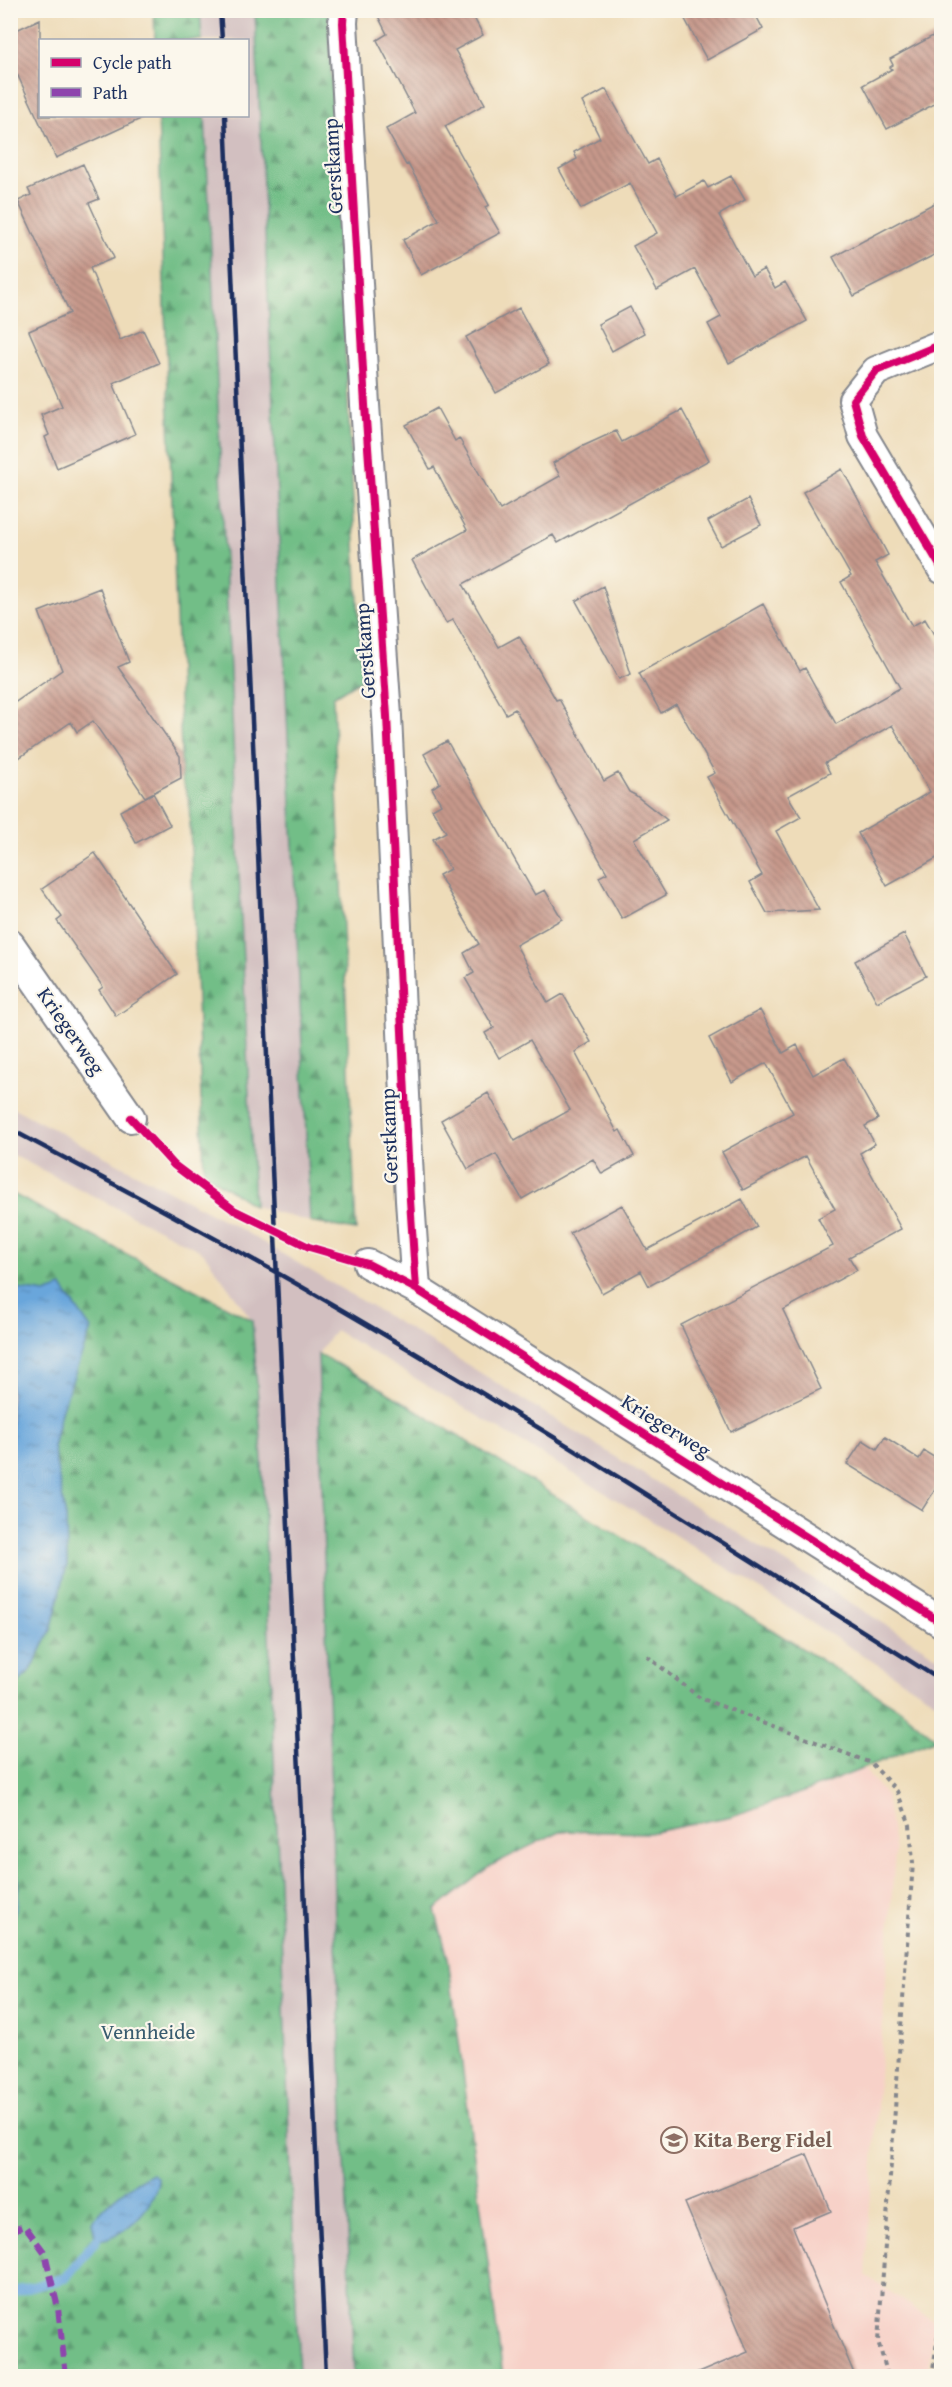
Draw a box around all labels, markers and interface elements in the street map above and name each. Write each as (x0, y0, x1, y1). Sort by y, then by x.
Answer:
legend (39, 39, 249, 117)
text: Cycle path (93, 49, 172, 76)
text: Path (93, 79, 128, 106)
street label: Gerstkamp (315, 117, 350, 215)
street label: Gerstkamp (346, 602, 383, 700)
street label: Kriegerweg (30, 981, 113, 1081)
street label: Gerstkamp (371, 1088, 406, 1184)
street label: Kriegerweg (615, 1386, 718, 1466)
park label: Vennheide (101, 2016, 195, 2047)
place label: Kita Berg Fidel (694, 2124, 832, 2155)
school or university icon: Kita Berg Fidel (659, 2125, 689, 2155)

